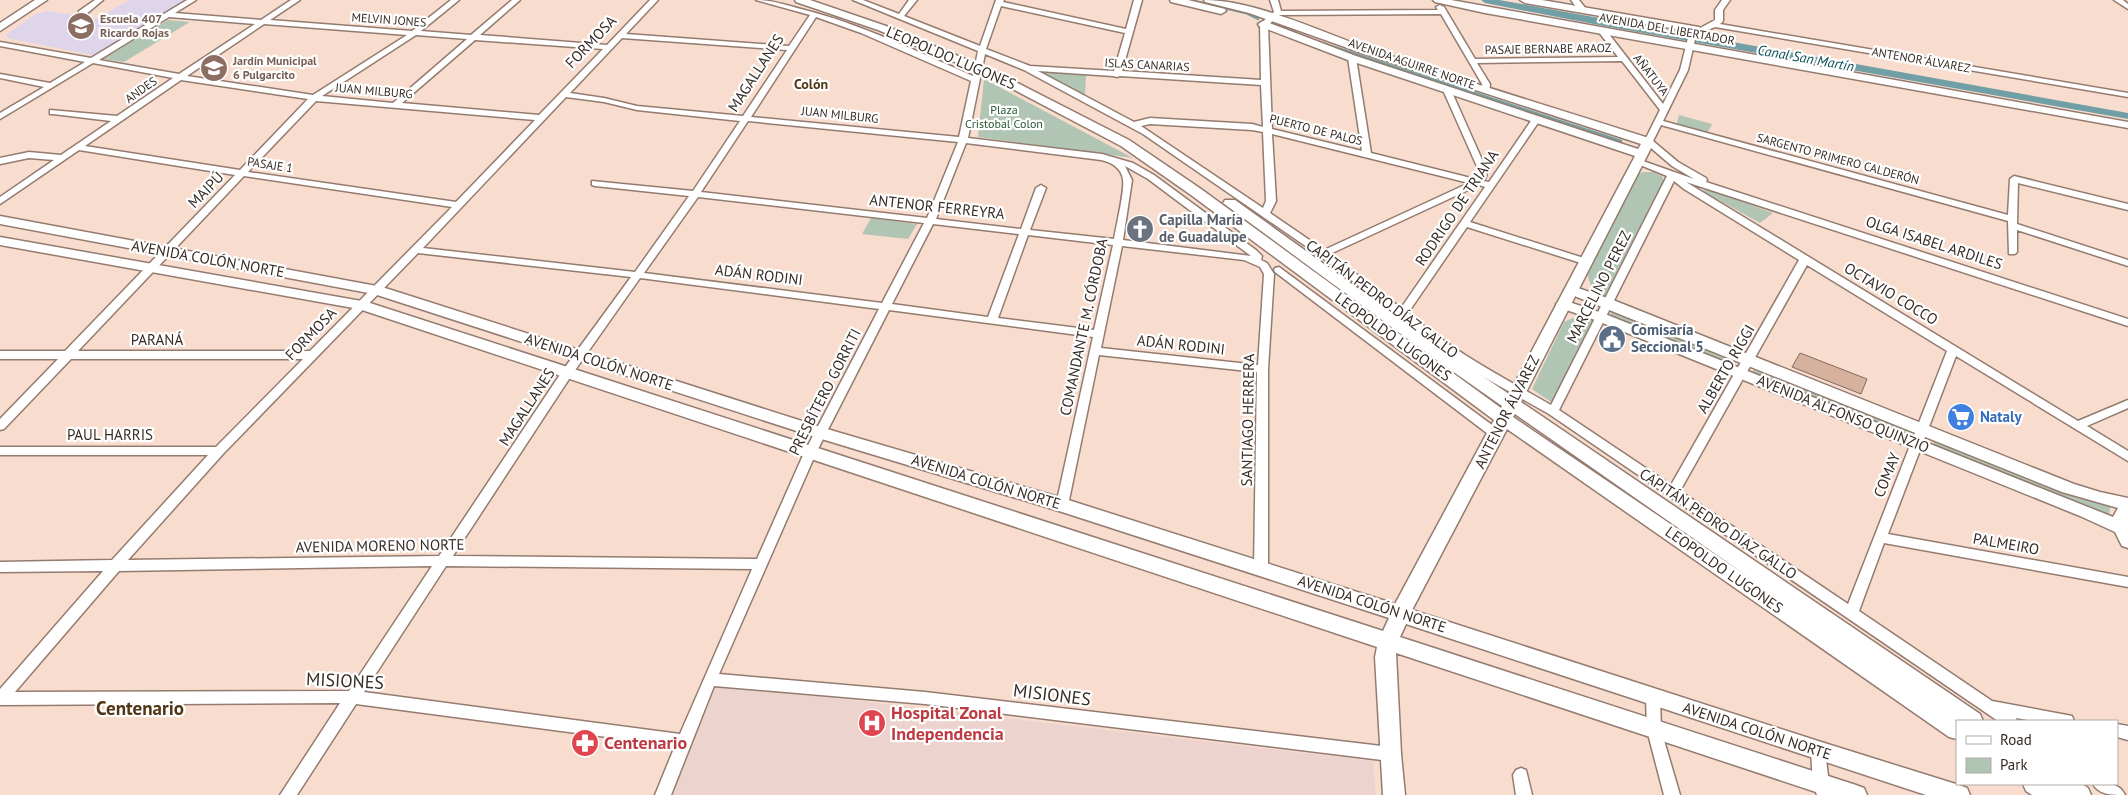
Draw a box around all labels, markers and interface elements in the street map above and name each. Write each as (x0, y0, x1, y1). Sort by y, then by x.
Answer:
street label: MELVIN JONES (351, 9, 427, 30)
street label: AVENIDA DEL LIBERTADOR (1598, 9, 1736, 48)
school or university icon: Escuela 407 Ricardo Rojas (66, 11, 96, 41)
place label: Escuela 407 Ricardo Rojas (100, 11, 169, 40)
street label: FORMOSA (561, 11, 620, 72)
street label: LEOPOLDO LUGONES (883, 22, 1019, 94)
street label: MAGALLANES (723, 30, 788, 115)
street label: AVENIDA AGUIRRE NORTE (1347, 35, 1478, 92)
street label: PASAJE BERNABE ARAOZ (1485, 40, 1612, 57)
water label: Canal San Martín (1756, 41, 1856, 75)
street label: ANTENOR ÁLVAREZ (1871, 43, 1972, 76)
street label: AÑATUYA (1630, 51, 1672, 98)
school or university icon: Jardín Municipal 6 Pulgarcito (199, 53, 229, 83)
place label: Jardín Municipal 6 Pulgarcito (232, 53, 317, 82)
street label: ISLAS CANARIAS (1104, 55, 1190, 74)
street label: ANDES (122, 73, 160, 106)
district label: Colón (794, 75, 828, 93)
street label: JUAN MILBURG (334, 80, 413, 101)
park label: Plaza Cristobal Colon (965, 102, 1043, 131)
street label: JUAN MILBURG (800, 103, 879, 126)
street label: PUERTO DE PALOS (1268, 111, 1364, 148)
street label: SARGENTO PRIMERO CALDERÓN (1755, 130, 1921, 187)
street label: RODRIGO DE TRIANA (1411, 146, 1503, 269)
street label: PASAJE 1 (246, 153, 294, 176)
street label: MAIPÚ (184, 168, 227, 212)
street label: ANTENOR FERREYRA (868, 190, 1006, 223)
place label: Capilla María de Guadalupe (1159, 210, 1247, 246)
street label: OLGA ISABEL ARDILES (1863, 211, 2005, 274)
church icon: Capilla María de Guadalupe (1125, 214, 1155, 244)
street label: MARCELINO PEREZ (1562, 227, 1635, 346)
street label: CAPITÁN PEDRO DÍAZ GALLO (1302, 235, 1462, 362)
street label: AVENIDA COLÓN NORTE (130, 236, 286, 281)
street label: COMANDANTE M. CÓRDOBA (1055, 236, 1112, 417)
street label: OCTAVIO COCCO (1841, 258, 1942, 329)
street label: ADÁN RODINI (714, 260, 804, 289)
street label: LEOPOLDO LUGONES (1331, 288, 1455, 385)
street label: FORMOSA (281, 303, 340, 364)
place label: Comisaría Seccional 5 (1631, 320, 1704, 356)
street label: ALBERTO RIGGI (1693, 321, 1759, 416)
public building icon: Comisaría Seccional 5 (1597, 324, 1627, 354)
street label: PRESBÍTERO GORRITI (784, 325, 865, 458)
street label: AVENIDA COLÓN NORTE (523, 329, 676, 395)
street label: PARANÁ (131, 330, 183, 349)
street label: ADÁN RODINI (1136, 330, 1226, 359)
street label: ANTENOR ÁLVAREZ (1470, 352, 1543, 472)
street label: SANTIAGO HERRERA (1237, 353, 1258, 486)
street label: MAGALLANES (494, 364, 559, 449)
street label: AVENIDA ALFONSO QUINZIO (1754, 370, 1932, 457)
supermarket icon: Nataly (1946, 402, 1976, 432)
place label: Nataly (1980, 407, 2022, 426)
street label: PAUL HARRIS (67, 425, 153, 444)
street label: COMAY (1869, 449, 1904, 500)
street label: AVENIDA COLÓN NORTE (909, 450, 1063, 513)
street label: CAPITÁN PEDRO DÍAZ GALLO (1636, 464, 1801, 583)
street label: LEOPOLDO LUGONES (1662, 522, 1787, 617)
street label: PALMEIRO (1972, 528, 2041, 559)
street label: AVENIDA MORENO NORTE (295, 535, 465, 556)
street label: AVENIDA COLÓN NORTE (1296, 571, 1449, 637)
street label: MISIONES (306, 667, 385, 694)
street label: MISIONES (1012, 678, 1092, 711)
district label: Centenario (96, 696, 184, 720)
street label: AVENIDA COLÓN NORTE (1681, 698, 1834, 764)
place label: Hospital Zonal Independencia (891, 701, 1004, 745)
hospital icon: Hospital Zonal Independencia (857, 708, 887, 738)
legend (1956, 720, 2118, 785)
pharmacy icon: Centenario (570, 728, 600, 758)
text: Road (2000, 730, 2032, 749)
place label: Centenario (604, 731, 688, 754)
text: Park (2000, 755, 2028, 774)

